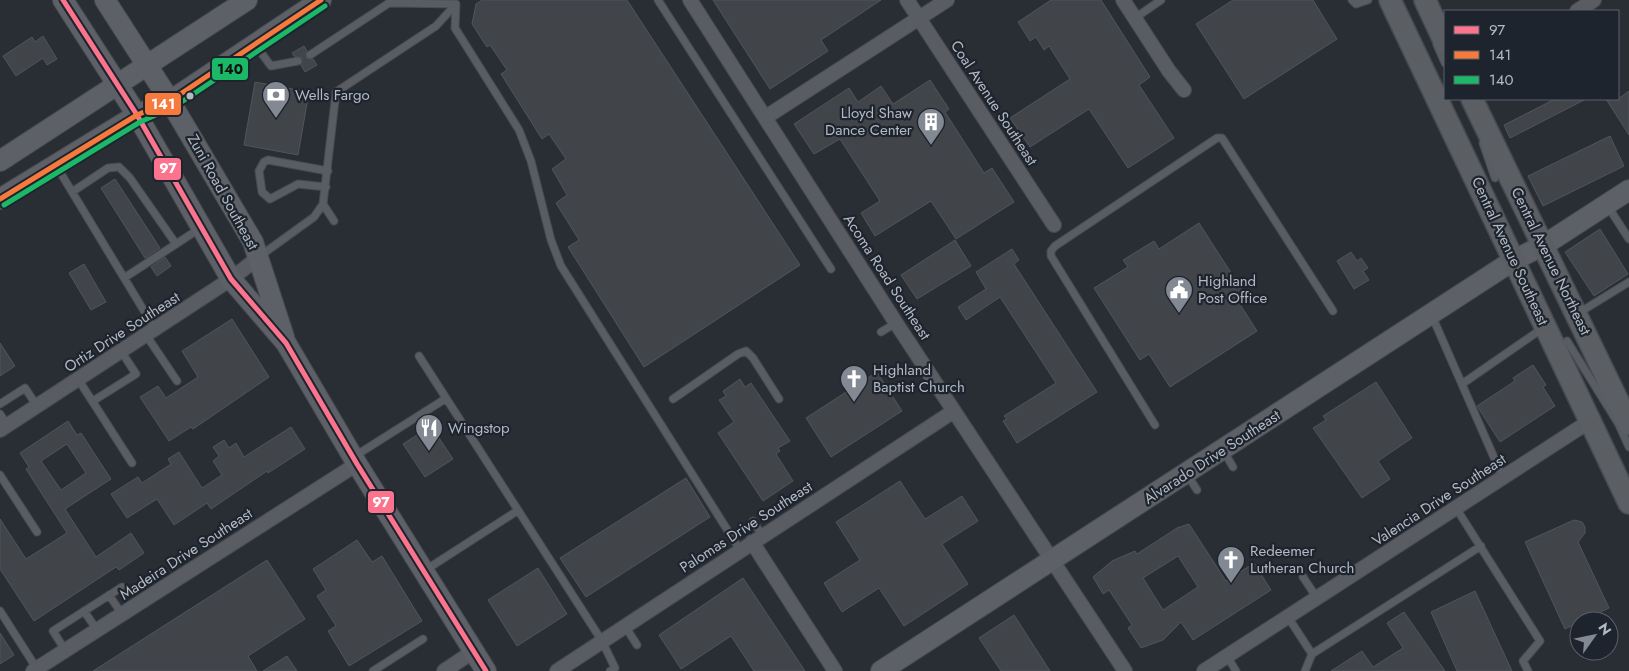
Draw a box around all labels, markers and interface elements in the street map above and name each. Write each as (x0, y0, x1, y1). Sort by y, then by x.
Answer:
legend (1444, 10, 1619, 100)
text: 97 (1489, 19, 1505, 41)
street label: Coal Avenue Southeast (945, 36, 1043, 170)
text: 141 (1489, 44, 1511, 66)
line badge: 140 (211, 57, 249, 81)
text: 140 (217, 59, 243, 79)
text: 140 (1489, 69, 1514, 91)
bank icon: Wells Fargo (261, 80, 291, 119)
place label: Wells Fargo (295, 84, 370, 106)
unlabelled marker (185, 91, 195, 101)
line badge: 141 (144, 92, 182, 116)
text: 141 (151, 94, 175, 114)
place label: Lloyd Shaw Dance Center (825, 102, 913, 141)
building icon: Lloyd Shaw Dance Center (916, 107, 946, 146)
street label: Zuni Road Southeast (182, 130, 264, 254)
line badge: 97 (153, 157, 182, 181)
text: 97 (159, 158, 177, 178)
street label: Central Avenue Southeast (1466, 173, 1554, 329)
street label: Central Avenue Northeast (1506, 183, 1597, 339)
street label: Acoma Road Southeast (838, 210, 936, 344)
place label: Highland Post Office (1198, 270, 1268, 309)
public building icon: Highland Post Office (1164, 275, 1194, 314)
street label: Ortiz Drive Southeast (60, 286, 185, 378)
place label: Highland Baptist Church (873, 359, 965, 398)
church icon: Highland Baptist Church (839, 364, 869, 403)
street label: Alvarado Drive Southeast (1139, 404, 1285, 510)
restaurant icon: Wingstop (414, 413, 444, 452)
place label: Wingstop (448, 417, 510, 439)
street label: Valencia Drive Southeast (1368, 448, 1511, 552)
street label: Palomas Drive Southeast (675, 476, 817, 578)
line badge: 97 (367, 490, 395, 514)
text: 97 (372, 492, 390, 512)
street label: Madeira Drive Southeast (115, 502, 257, 605)
place label: Redeemer Lutheran Church (1250, 540, 1354, 579)
church icon: Redeemer Lutheran Church (1216, 545, 1246, 584)
north arrow (1569, 611, 1619, 661)
text: N (1593, 619, 1616, 639)

